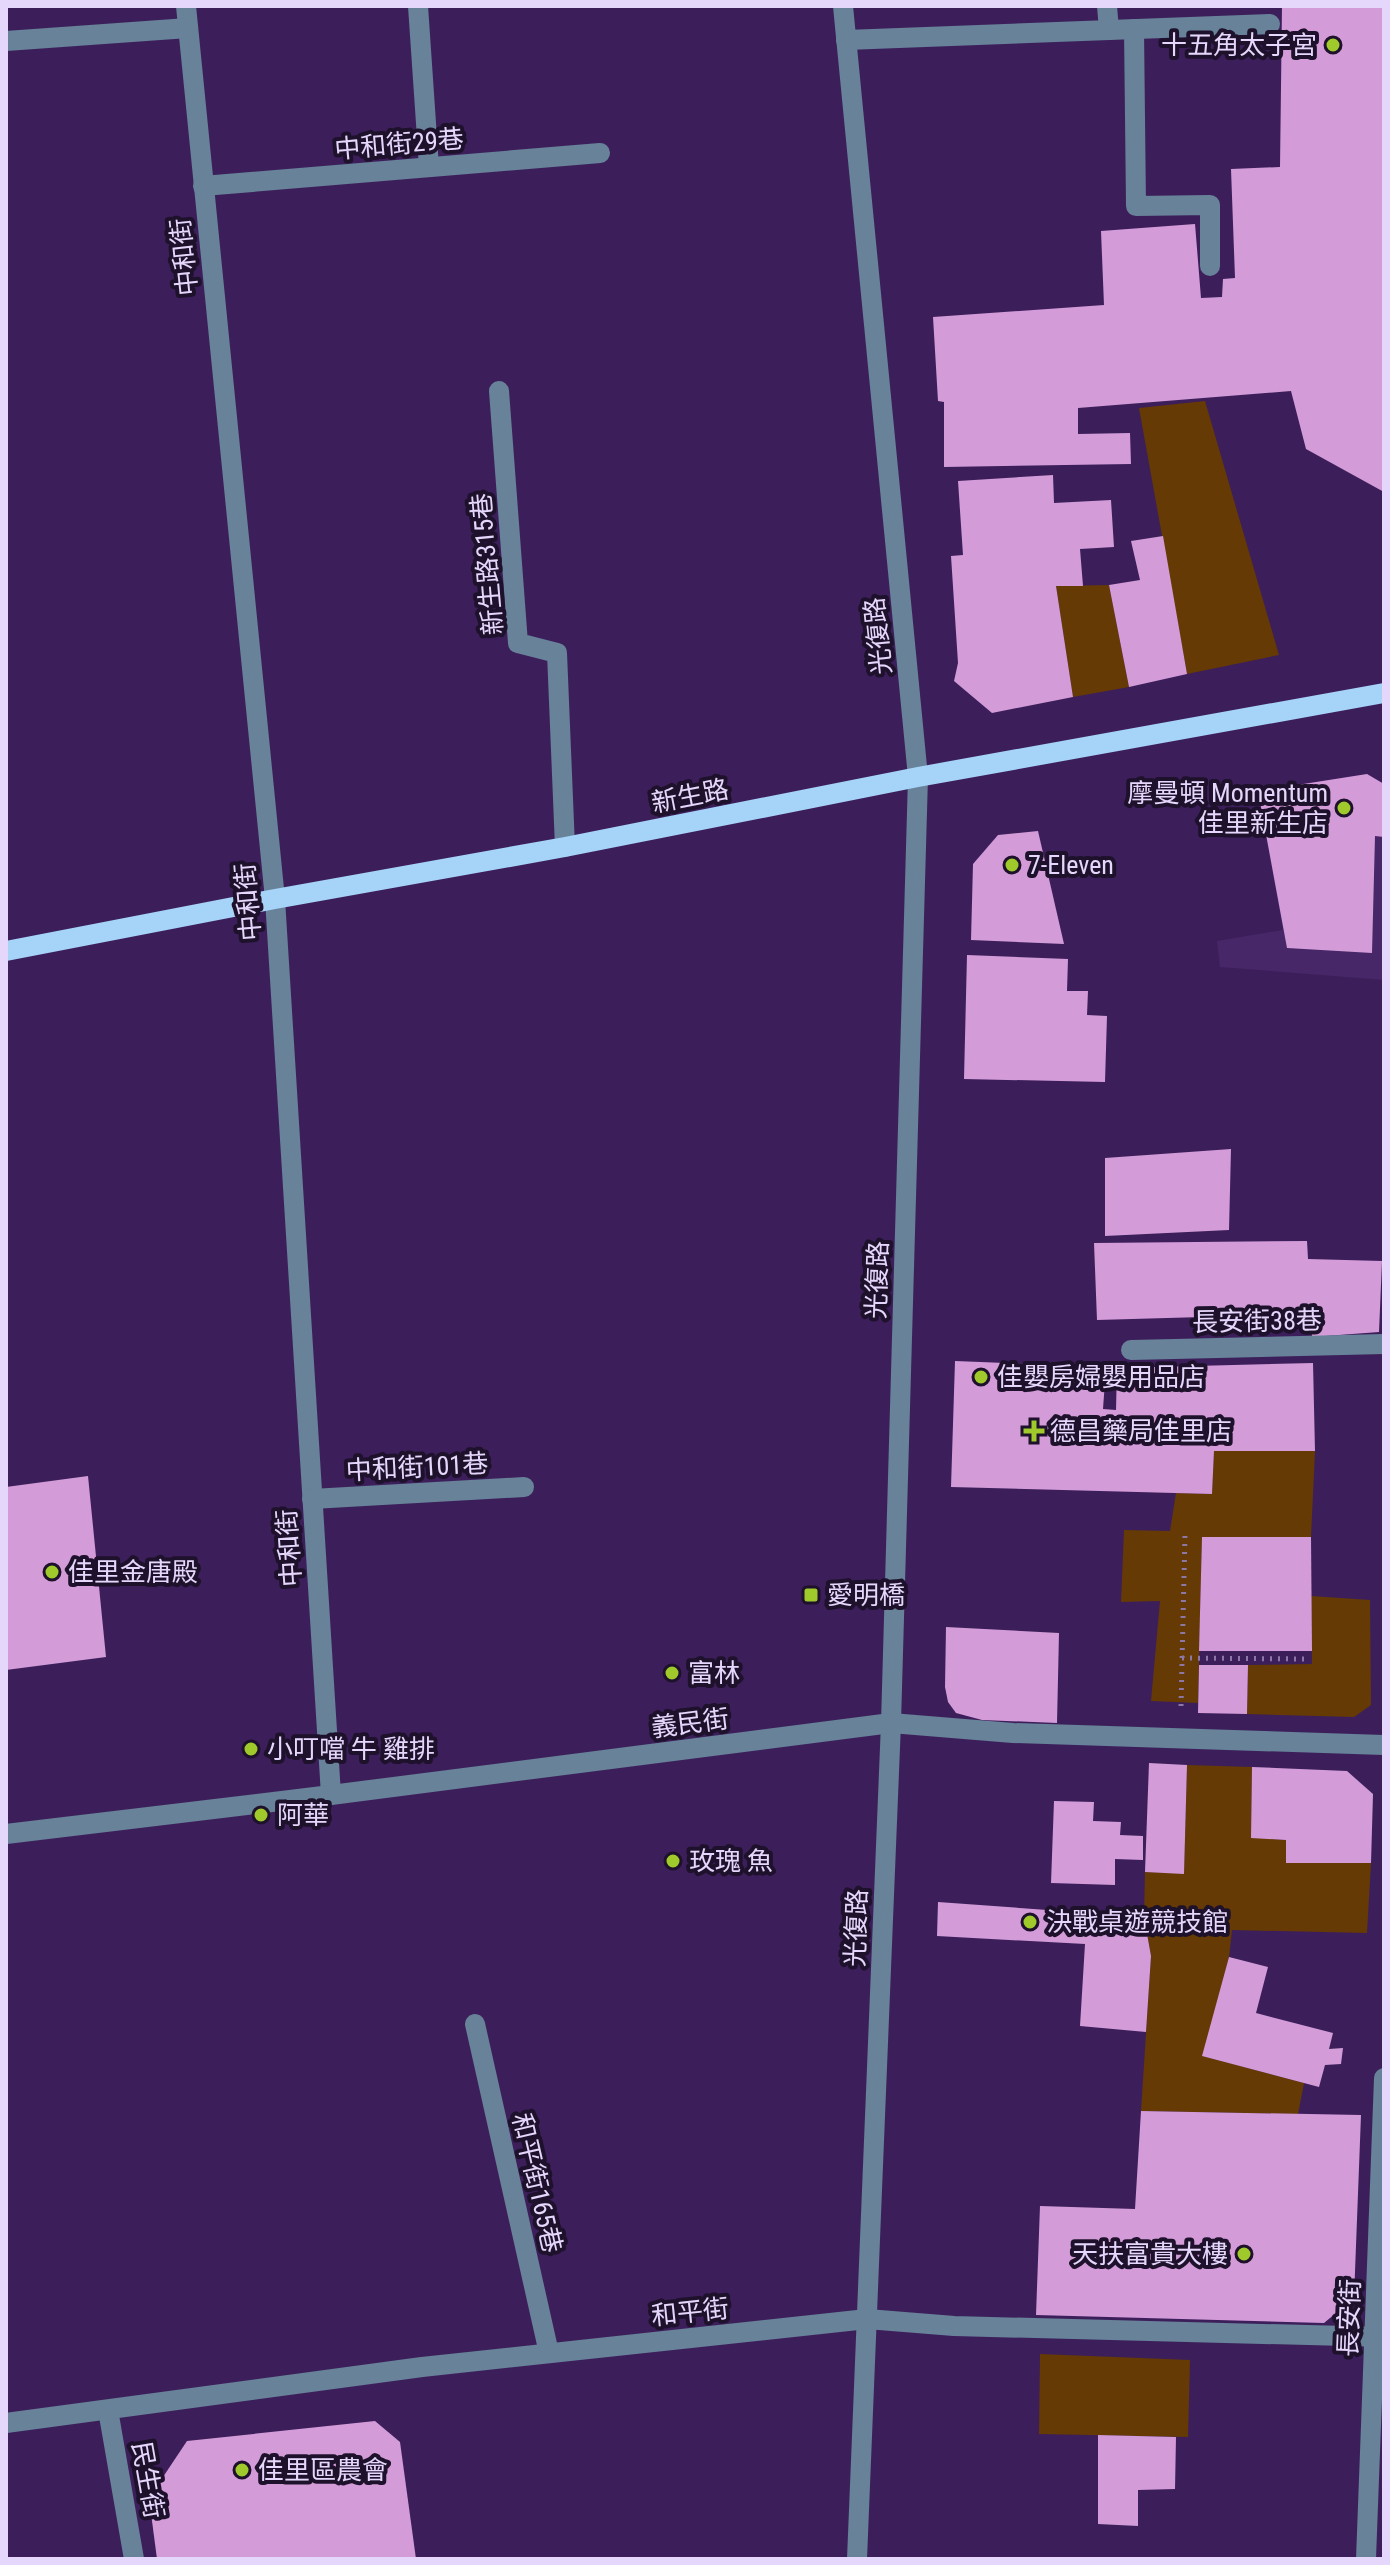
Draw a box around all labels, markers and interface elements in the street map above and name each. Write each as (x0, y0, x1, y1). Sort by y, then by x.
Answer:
place label: 十五角太子宮 (1161, 30, 1317, 60)
marker: 十五角太子宮 (1324, 36, 1342, 54)
street label: 中和街29巷 (333, 123, 465, 165)
street label: 中和街 (165, 217, 203, 297)
street label: 新生路315巷 (466, 492, 508, 636)
street label: 光復路 (859, 596, 897, 676)
street label: 新生路 (649, 774, 731, 818)
place label: 摩曼頓 Momentum 佳里新生店 (1127, 778, 1328, 838)
marker: 摩曼頓 Momentum 佳里新生店 (1335, 799, 1353, 817)
place label: 7-Eleven (1028, 850, 1114, 880)
marker: 7-Eleven (1003, 856, 1021, 874)
street label: 中和街 (230, 862, 266, 942)
street label: 光復路 (861, 1240, 893, 1320)
street label: 長安街38巷 (1192, 1305, 1322, 1337)
place label: 佳嬰房婦嬰用品店 (997, 1362, 1205, 1392)
marker: 佳嬰房婦嬰用品店 (972, 1368, 990, 1386)
place label: 德昌藥局佳里店 (1050, 1416, 1232, 1446)
marker: 德昌藥局佳里店 (1025, 1422, 1043, 1440)
street label: 中和街101巷 (345, 1448, 489, 1486)
street label: 中和街 (271, 1508, 307, 1588)
place label: 佳里金唐殿 (68, 1557, 198, 1587)
marker: 佳里金唐殿 (43, 1563, 61, 1581)
place label: 愛明橋 (827, 1580, 905, 1610)
marker: 愛明橋 (802, 1586, 820, 1604)
place label: 富林 (688, 1658, 740, 1688)
marker: 富林 (663, 1664, 681, 1682)
street label: 義民街 (649, 1703, 731, 1743)
place label: 小叮噹 牛 雞排 (267, 1734, 435, 1764)
marker: 小叮噹 牛 雞排 (242, 1740, 260, 1758)
place label: 阿華 (277, 1800, 329, 1830)
marker: 阿華 (252, 1806, 270, 1824)
place label: 玫瑰 魚 (689, 1846, 773, 1876)
marker: 玫瑰 魚 (664, 1852, 682, 1870)
street label: 光復路 (840, 1888, 872, 1968)
place label: 決戰桌遊競技館 (1046, 1907, 1228, 1937)
marker: 決戰桌遊競技館 (1021, 1913, 1039, 1931)
street label: 和平街165巷 (506, 2110, 568, 2256)
place label: 天扶富貴大樓 (1072, 2239, 1228, 2269)
marker: 天扶富貴大樓 (1235, 2245, 1253, 2263)
street label: 長安街 (1333, 2278, 1365, 2358)
street label: 和平街 (650, 2293, 730, 2331)
street label: 民生街 (126, 2439, 170, 2521)
place label: 佳里區農會 (258, 2455, 388, 2485)
marker: 佳里區農會 (233, 2461, 251, 2479)

